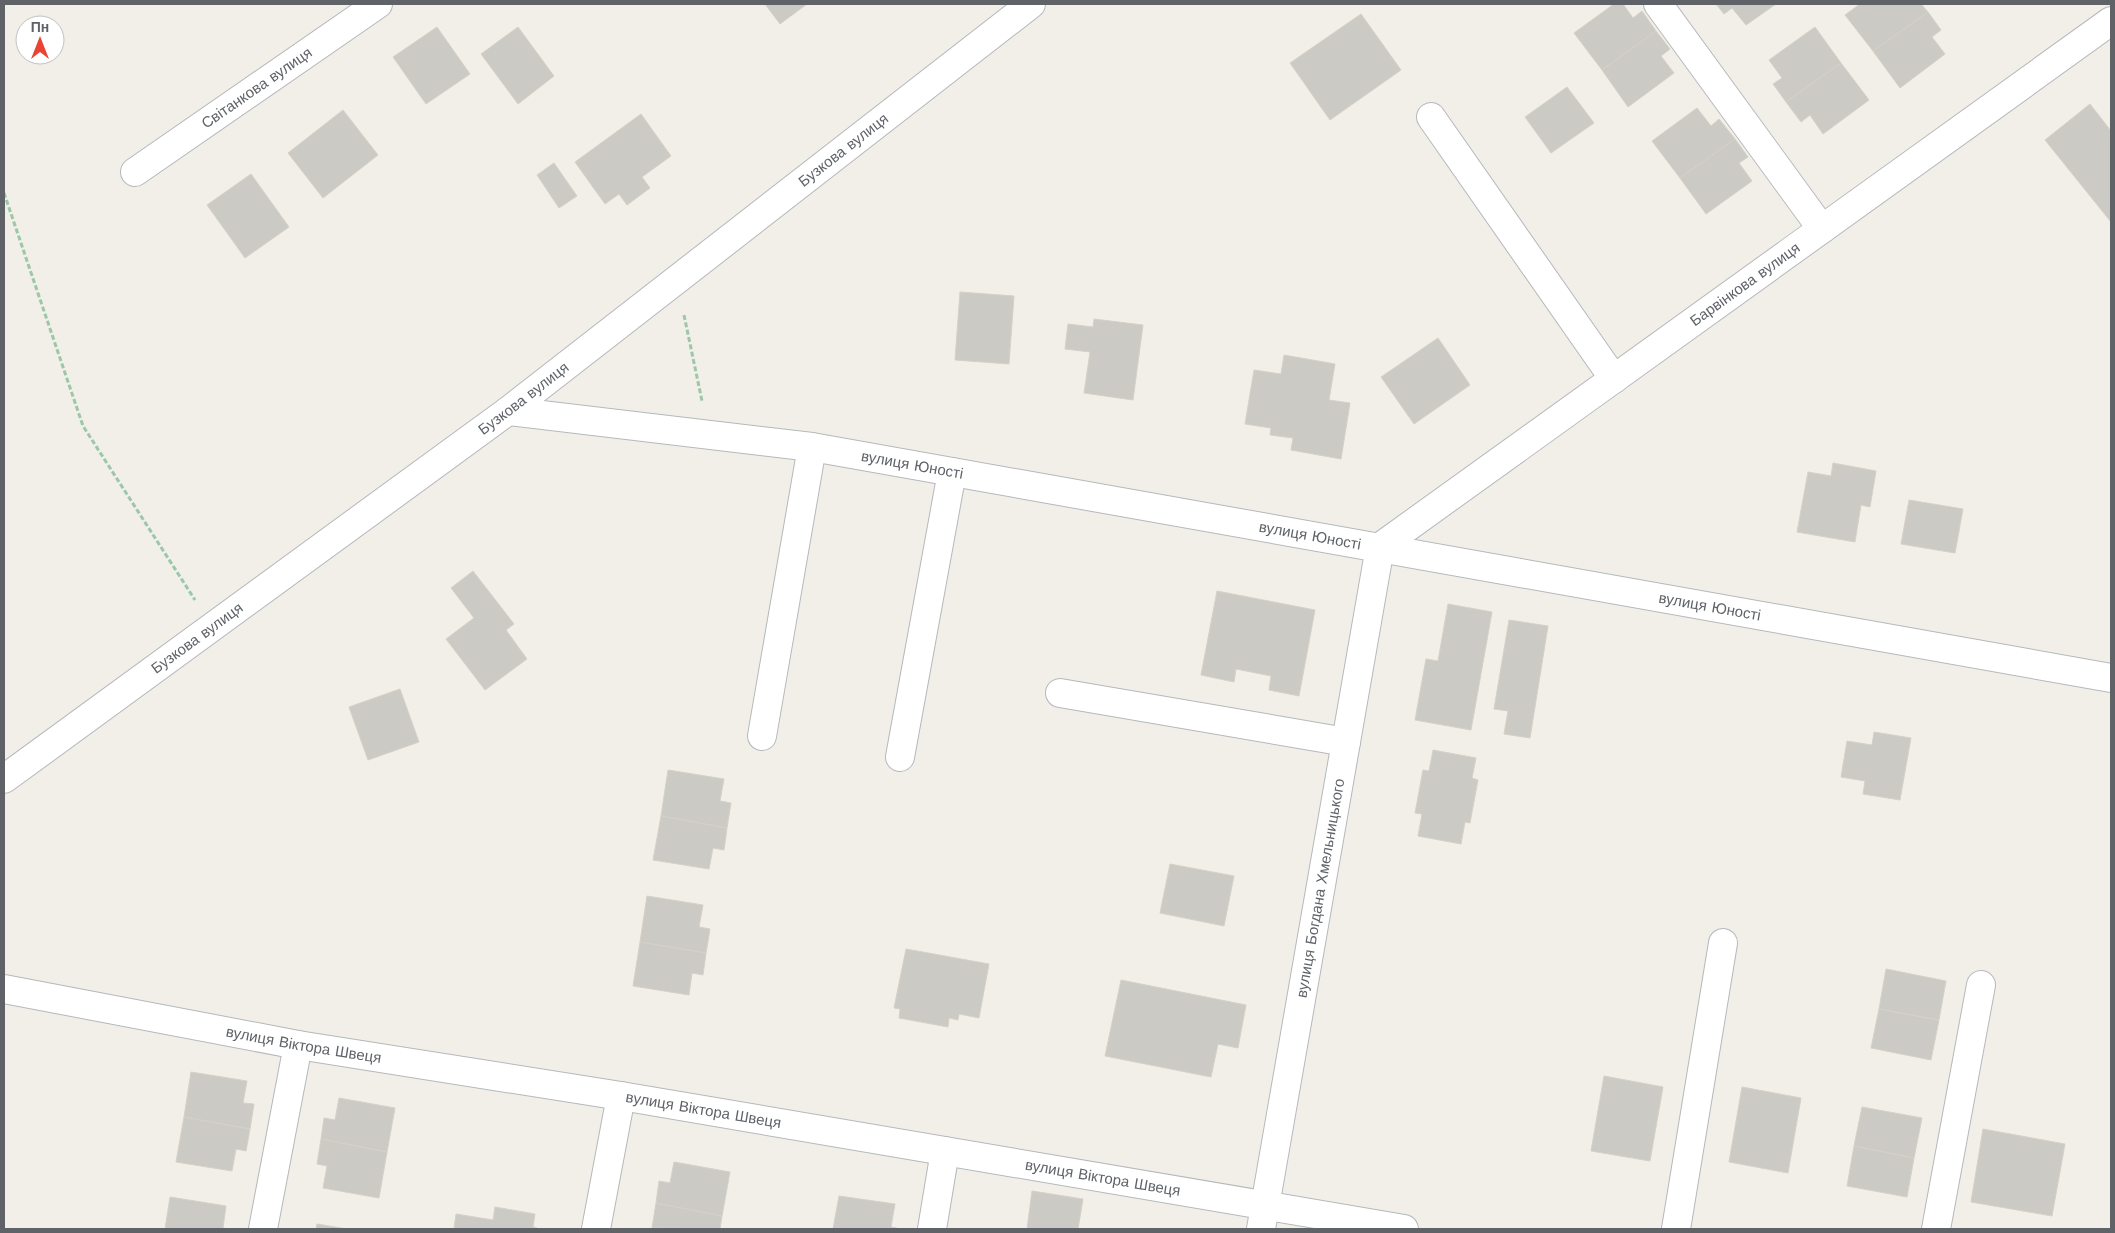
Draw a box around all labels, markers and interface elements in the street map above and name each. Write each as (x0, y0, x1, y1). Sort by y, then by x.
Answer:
north arrow (15, 15, 65, 65)
text: Пн (31, 19, 49, 35)
street label: Світанкова вулиця (198, 43, 316, 132)
street label: Бузкова вулиця (795, 109, 892, 191)
street label: Барвінкова вулиця (1687, 239, 1804, 330)
street label: Бузкова вулиця (475, 358, 572, 439)
street label: вулиця Юності (860, 447, 965, 483)
street label: вулиця Юності (1258, 518, 1363, 553)
street label: вулиця Юності (1657, 589, 1762, 625)
street label: Бузкова вулиця (148, 599, 246, 677)
street label: вулиця Богдана Хмельницького (1293, 777, 1348, 999)
street label: вулиця Віктора Швеця (225, 1023, 383, 1067)
street label: вулиця Віктора Швеця (624, 1088, 783, 1132)
street label: вулиця Віктора Швеця (1024, 1156, 1182, 1200)

